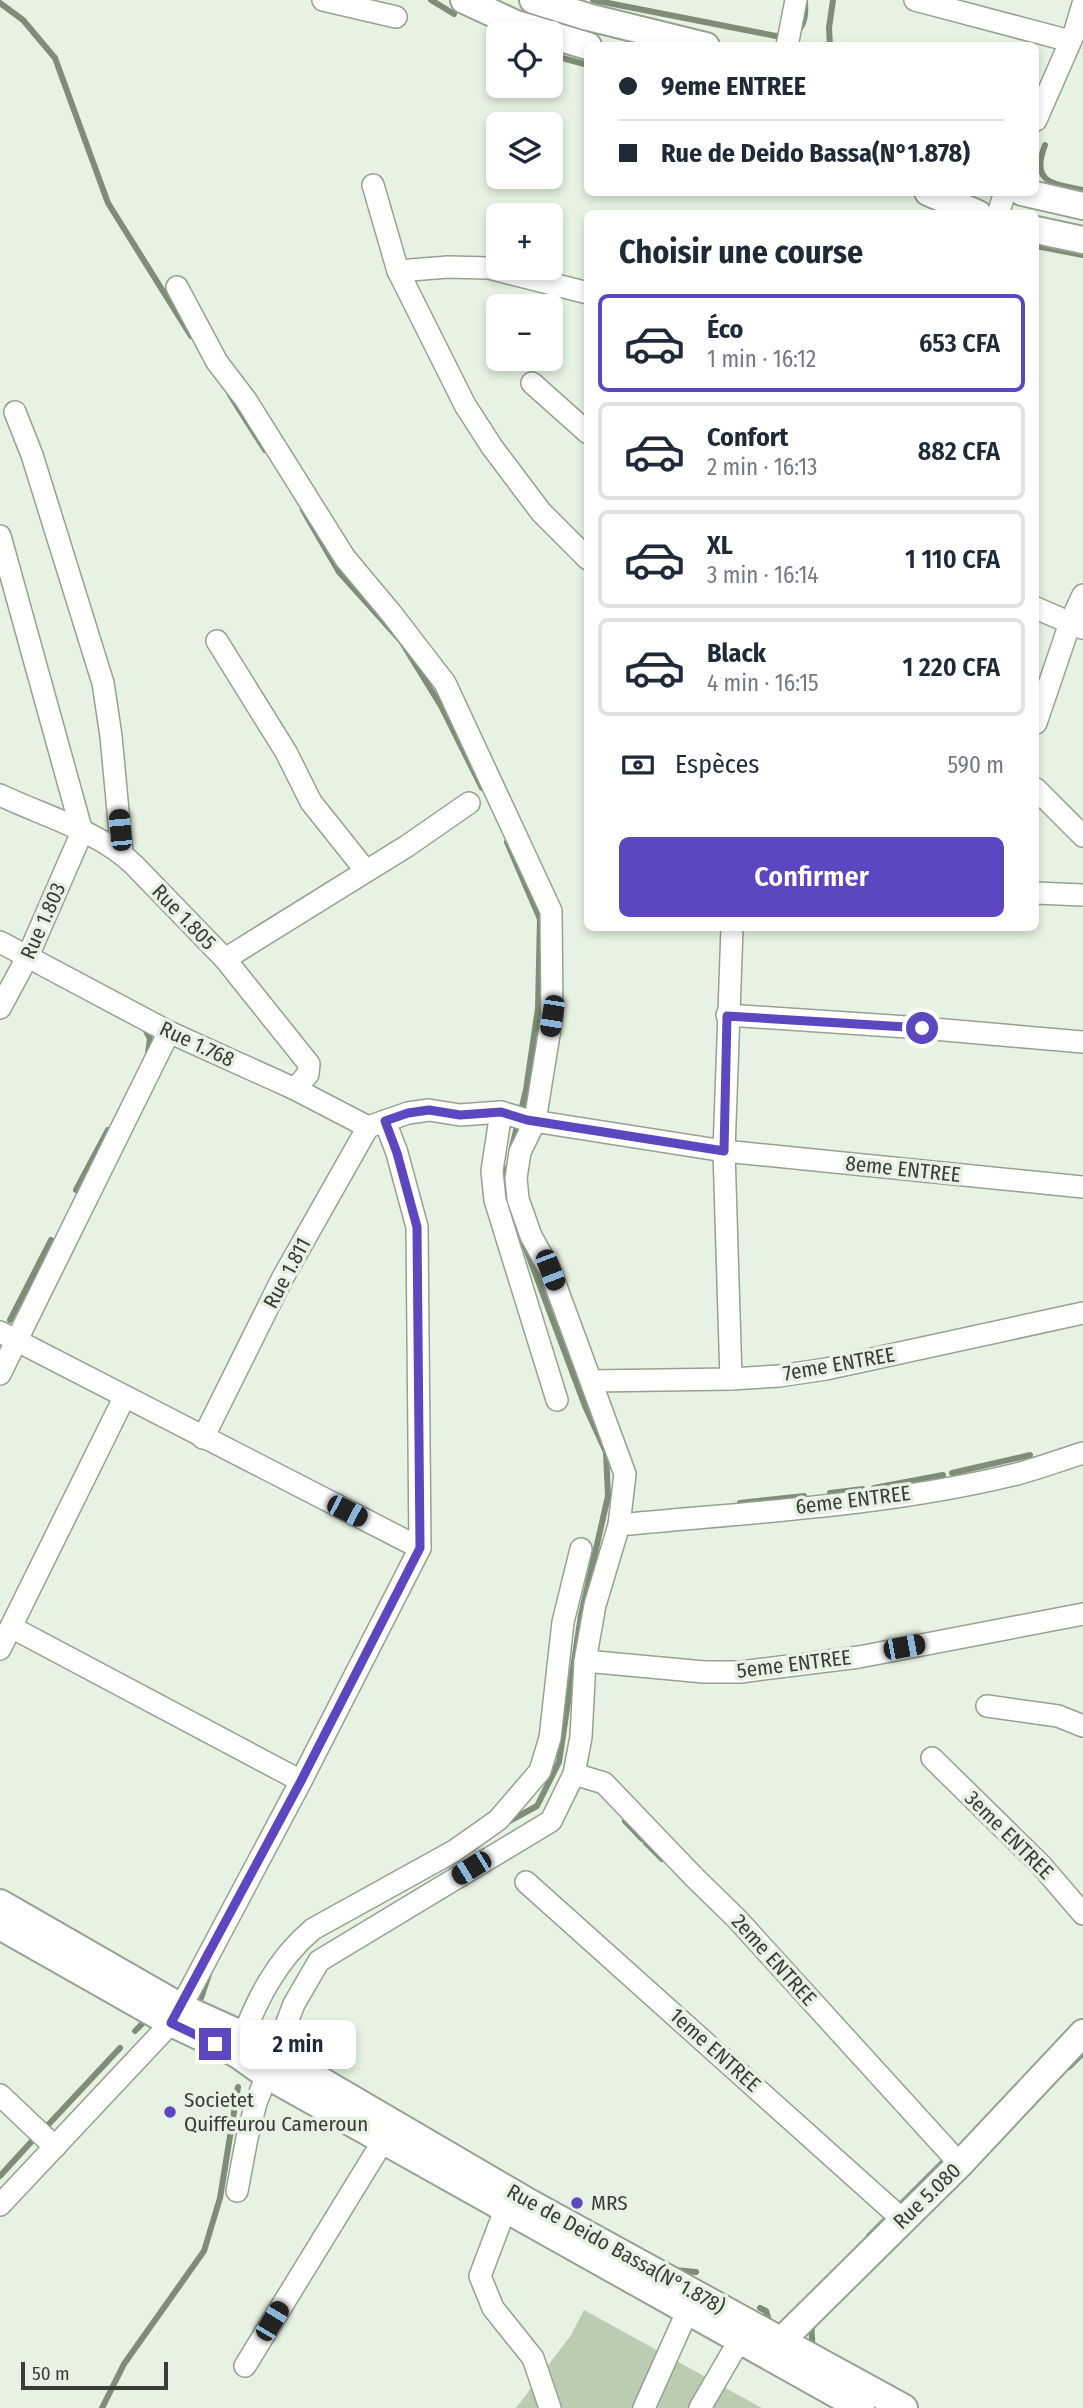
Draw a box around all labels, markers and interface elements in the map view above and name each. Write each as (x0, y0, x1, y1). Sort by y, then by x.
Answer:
map controls (486, 21, 563, 371)
button: locate (486, 21, 563, 98)
text: 9eme ENTREE (661, 71, 806, 102)
button: layers (486, 112, 563, 189)
text: Rue de Deido Bassa(N°1.878) (661, 138, 970, 169)
button: + (486, 203, 563, 280)
text: Choisir une course (619, 233, 863, 271)
button: − (486, 294, 563, 371)
icon: car (623, 312, 686, 375)
text: Éco (707, 314, 744, 345)
text: 653 CFA (919, 328, 1000, 359)
text: 1 min · 16:12 (707, 345, 816, 373)
icon: car (623, 420, 686, 483)
text: Confort (707, 422, 788, 453)
text: 882 CFA (918, 436, 1000, 467)
text: 2 min · 16:13 (707, 453, 818, 481)
icon: car (623, 528, 686, 591)
text: XL (707, 530, 733, 561)
text: 1 110 CFA (905, 544, 1000, 575)
text: 3 min · 16:14 (707, 561, 818, 589)
icon: car (623, 636, 686, 699)
text: Black (707, 638, 766, 669)
text: 1 220 CFA (902, 652, 1000, 683)
text: 4 min · 16:15 (707, 669, 819, 697)
icon: cash (619, 746, 657, 784)
text: Espèces (675, 749, 759, 780)
text: 590 m (948, 751, 1004, 779)
car (108, 808, 133, 852)
button: Confirmer (619, 837, 1004, 917)
street label: Rue 1.803 (15, 879, 71, 963)
street label: Rue 1.805 (146, 879, 222, 955)
car (539, 994, 566, 1038)
route start (906, 1012, 938, 1044)
street label: Rue 1.768 (156, 1015, 238, 1073)
street label: 8eme ENTREE (844, 1150, 962, 1188)
street label: Rue 1.811 (258, 1233, 316, 1313)
car (533, 1247, 568, 1293)
street label: 7eme ENTREE (781, 1341, 897, 1387)
street label: 6eme ENTREE (794, 1480, 912, 1520)
car (324, 1492, 371, 1530)
car (882, 1633, 927, 1661)
street label: 5eme ENTREE (735, 1644, 853, 1684)
street label: 3eme ENTREE (959, 1785, 1059, 1885)
car (448, 1848, 495, 1888)
street label: 2eme ENTREE (726, 1909, 822, 2011)
street label: 1eme ENTREE (664, 2002, 766, 2098)
callout: 2 min (240, 2020, 355, 2068)
route end (199, 2028, 231, 2060)
text: 2 min (272, 2030, 324, 2058)
place label: Societet Quiffeurou Cameroun (184, 2087, 368, 2137)
marker: Societet Quiffeurou Cameroun (162, 2104, 178, 2120)
street label: Rue 5.080 (888, 2157, 966, 2235)
street label: Rue de Deido Bassa(N°1.878) (502, 2178, 730, 2320)
place label: MRS (591, 2190, 628, 2216)
marker: MRS (569, 2195, 585, 2211)
car (253, 2298, 292, 2344)
scale bar (21, 2359, 168, 2391)
text: 50 m (32, 2362, 70, 2385)

